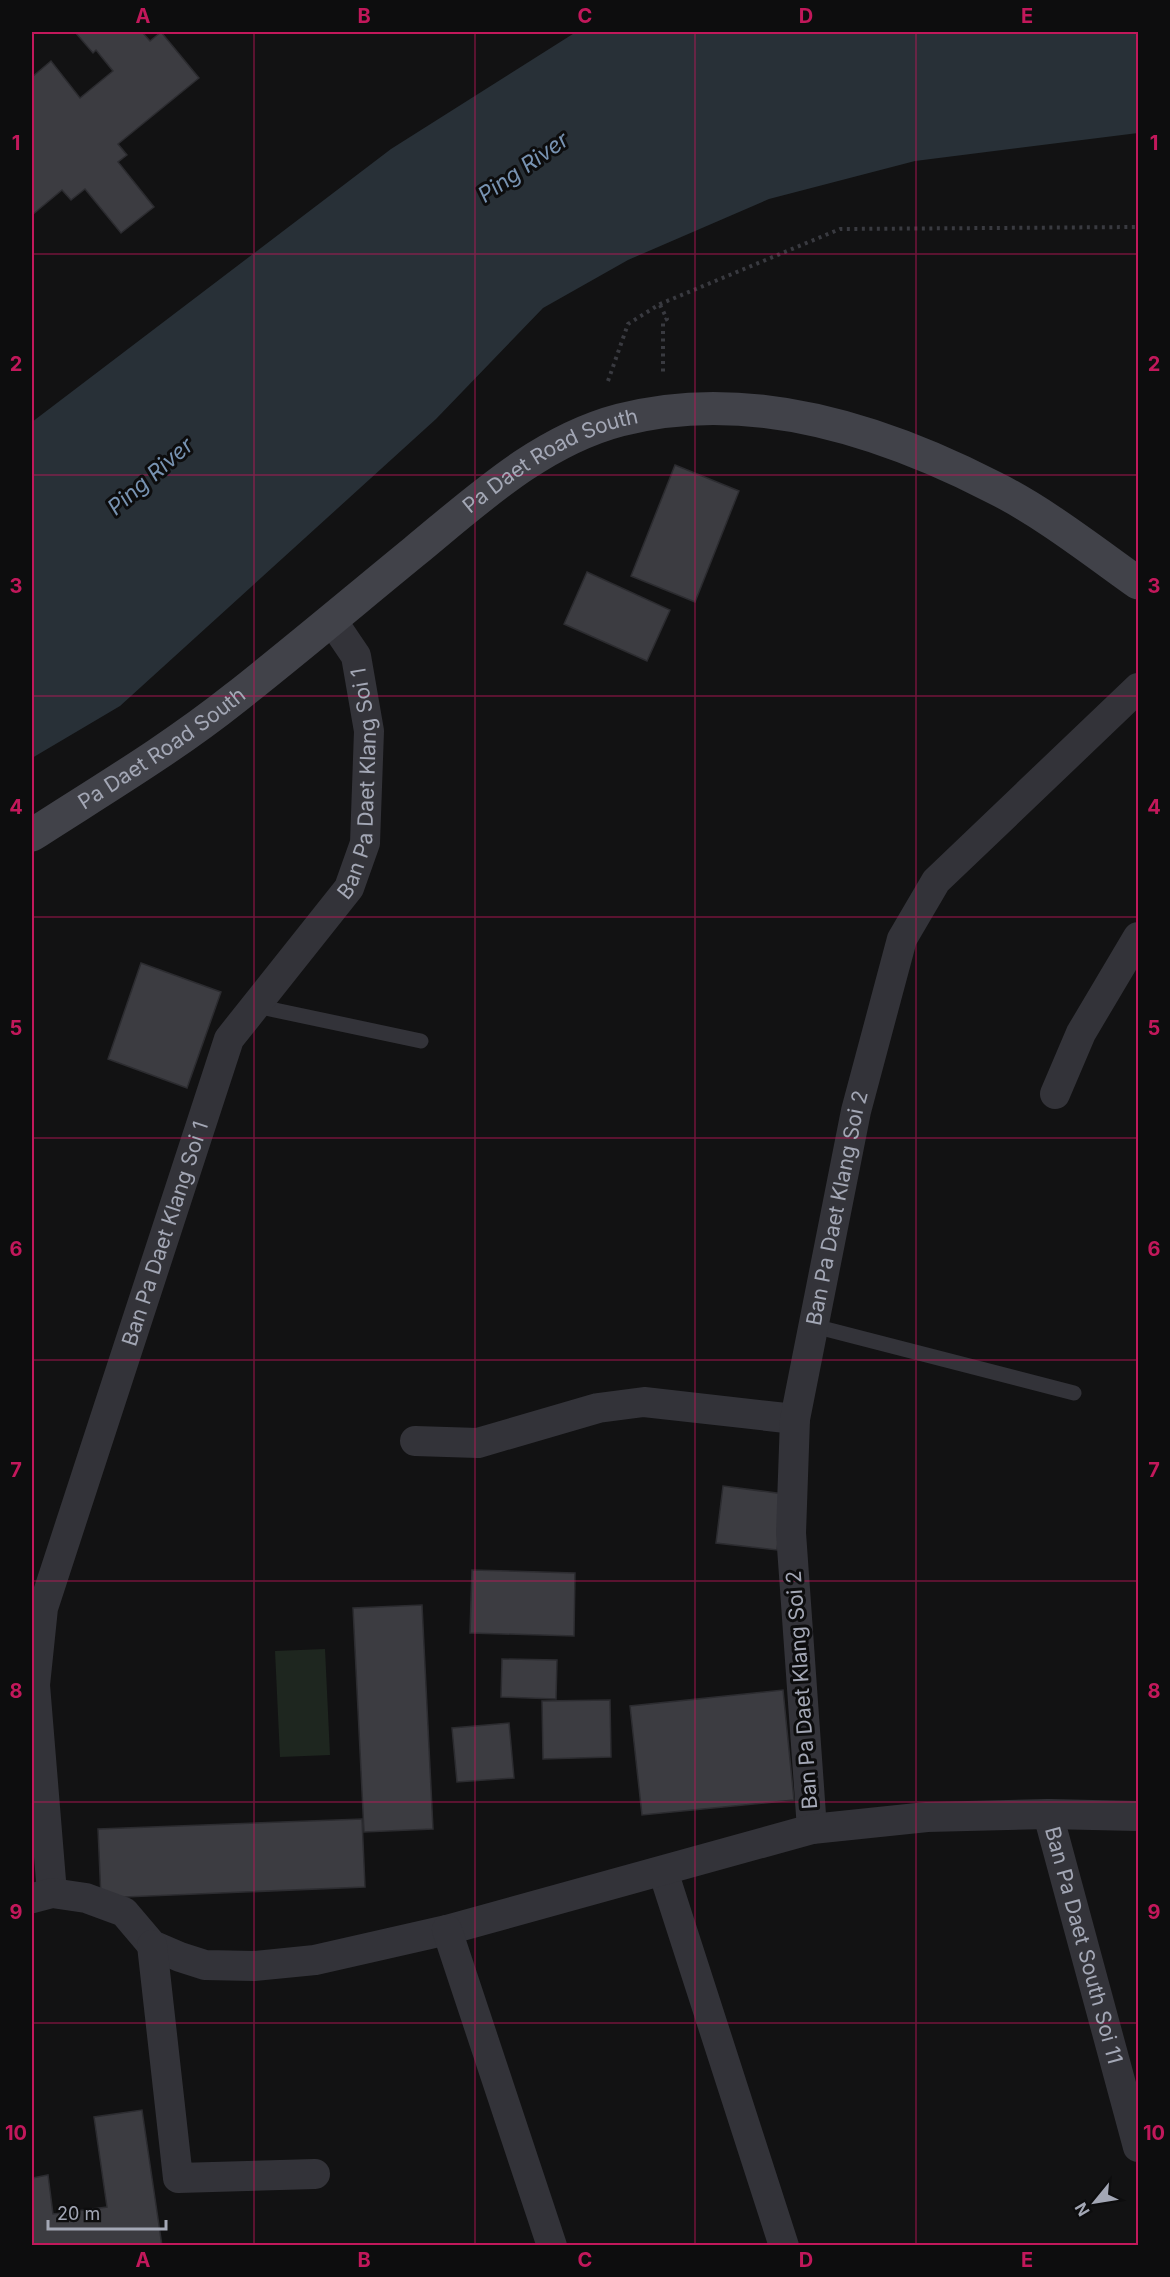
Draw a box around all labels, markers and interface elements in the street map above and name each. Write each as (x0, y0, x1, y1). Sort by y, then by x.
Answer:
text: A (136, 4, 151, 28)
text: B (357, 4, 371, 28)
text: C (578, 4, 592, 28)
text: D (799, 4, 813, 28)
text: E (1021, 4, 1033, 28)
water label: Ping River (473, 126, 574, 208)
text: 1 (12, 131, 20, 155)
text: 1 (1150, 131, 1158, 155)
text: 2 (10, 352, 22, 376)
text: 2 (1148, 352, 1160, 376)
street label: Pa Daet Road South (457, 403, 640, 518)
water label: Ping River (102, 431, 198, 520)
text: 3 (10, 574, 22, 598)
text: 3 (1148, 574, 1160, 598)
street label: Ban Pa Daet Klang Soi 1 (332, 666, 381, 904)
street label: Pa Daet Road South (73, 682, 250, 814)
text: 4 (9, 795, 23, 819)
text: 4 (1147, 795, 1161, 819)
text: 5 (10, 1016, 22, 1040)
text: 5 (1148, 1016, 1160, 1040)
street label: Ban Pa Daet Klang Soi 2 (801, 1088, 873, 1328)
street label: Ban Pa Daet Klang Soi 1 (117, 1118, 213, 1349)
text: 6 (10, 1237, 23, 1261)
text: 6 (1148, 1237, 1161, 1261)
text: 7 (10, 1458, 22, 1482)
text: 7 (1148, 1458, 1160, 1482)
street label: Ban Pa Daet Klang Soi 2 (781, 1570, 822, 1810)
text: 8 (9, 1679, 23, 1703)
text: 8 (1147, 1679, 1161, 1703)
street label: Ban Pa Daet South Soi 11 (1040, 1824, 1128, 2067)
text: 9 (10, 1900, 23, 1924)
text: 9 (1148, 1900, 1161, 1924)
text: 10 (5, 2121, 27, 2145)
text: 10 (1143, 2121, 1165, 2145)
north arrow (1065, 2172, 1125, 2232)
scale bar (48, 2193, 166, 2231)
text: N (1070, 2199, 1094, 2220)
text: 20 m (57, 2203, 100, 2224)
text: A (136, 2248, 151, 2272)
text: B (357, 2248, 371, 2272)
text: C (578, 2248, 592, 2272)
text: D (799, 2248, 813, 2272)
text: E (1021, 2248, 1033, 2272)

